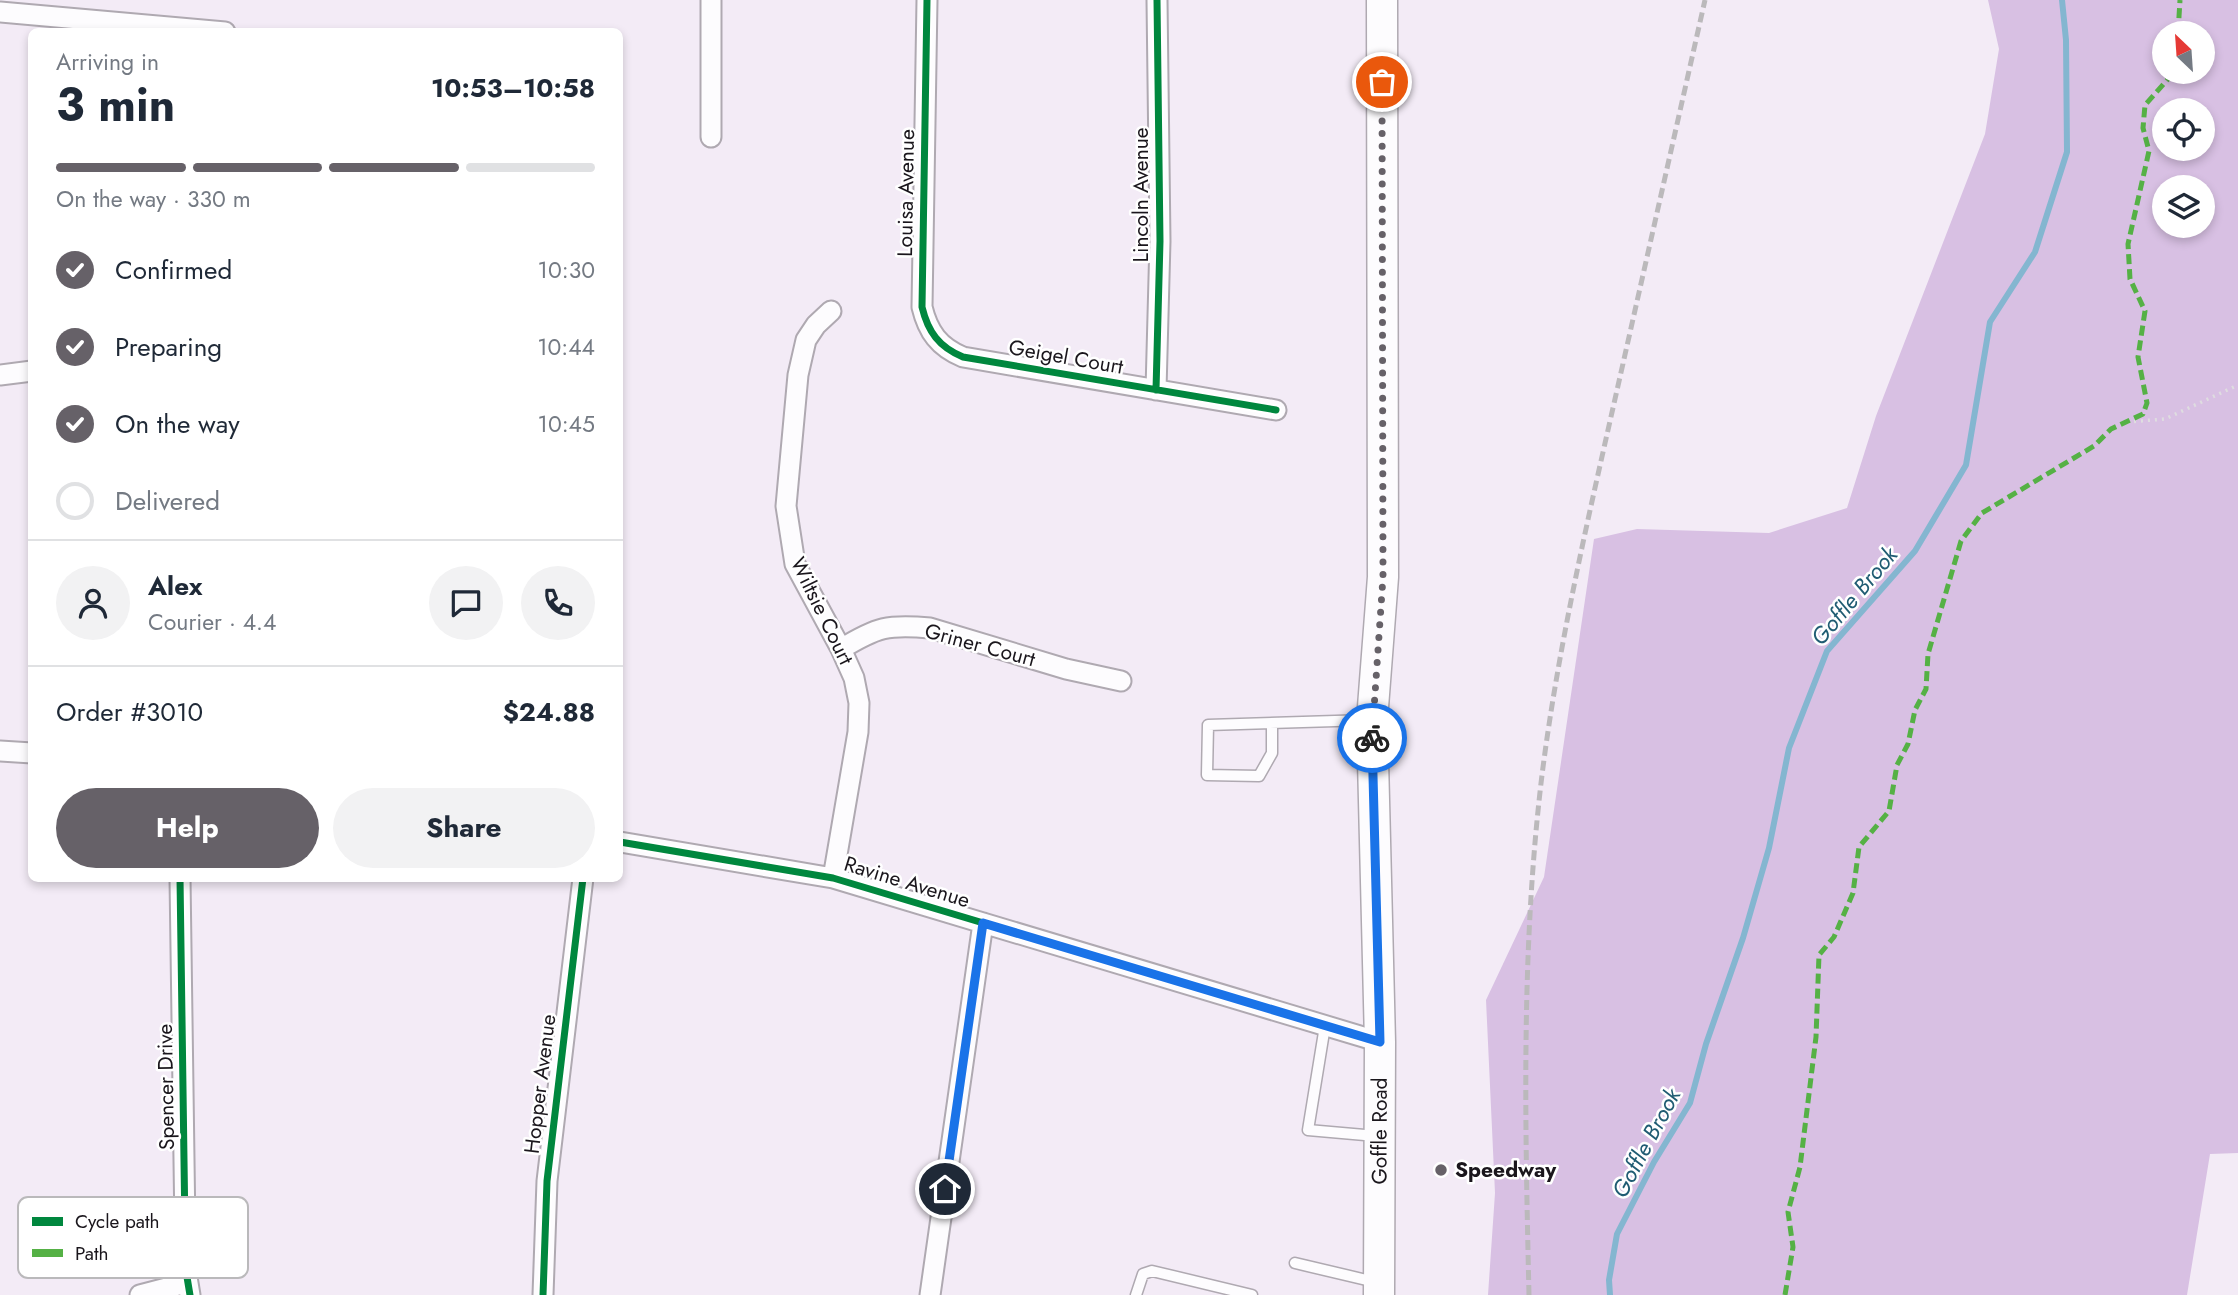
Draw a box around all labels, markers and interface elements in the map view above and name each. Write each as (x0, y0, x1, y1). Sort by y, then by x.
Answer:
north arrow (2152, 21, 2216, 84)
map controls (2152, 21, 2215, 238)
text: Arriving in (56, 45, 159, 79)
pin (1352, 52, 1412, 112)
icon: bag (1363, 63, 1401, 101)
text: 10:53–10:58 (431, 69, 595, 107)
text: 3 min (56, 72, 175, 138)
button: locate (2152, 98, 2215, 161)
street label: Lincoln Avenue (1126, 127, 1156, 263)
street label: Louisa Avenue (890, 129, 922, 257)
button: layers (2152, 175, 2215, 238)
text: On the way · 330 m (56, 182, 251, 216)
icon: check (56, 251, 94, 289)
text: Confirmed (115, 251, 232, 289)
text: 10:30 (538, 253, 595, 287)
icon: check (56, 328, 94, 366)
text: Preparing (115, 328, 222, 366)
text: 10:44 (537, 330, 595, 364)
street label: Geigel Court (1006, 332, 1126, 382)
icon: check (56, 405, 94, 443)
text: On the way (115, 405, 240, 443)
text: 10:45 (538, 407, 595, 441)
text: Delivered (115, 482, 220, 520)
water label: Goffle Brook (1802, 538, 1906, 653)
street label: Wiltsie Court (783, 552, 861, 670)
button: person (56, 566, 130, 640)
button: chat (429, 566, 503, 640)
button: phone (521, 566, 595, 640)
text: Alex (148, 567, 202, 605)
text: Courier · 4.4 (148, 605, 276, 639)
street label: Griner Court (921, 616, 1039, 674)
text: Order #3010 (56, 693, 203, 731)
text: $24.88 (503, 693, 595, 731)
courier (1337, 703, 1407, 773)
icon: bike (1353, 719, 1391, 757)
button: Help (56, 788, 319, 868)
button: Share (333, 788, 595, 868)
street label: Ravine Avenue (840, 849, 974, 915)
street label: Hopper Avenue (517, 1012, 563, 1155)
street label: Spencer Drive (150, 1023, 182, 1150)
street label: Goffle Road (1364, 1077, 1395, 1185)
water label: Goffle Brook (1603, 1081, 1690, 1204)
place label: Speedway (1455, 1155, 1557, 1185)
pin (915, 1159, 975, 1219)
marker: Speedway (1433, 1162, 1449, 1178)
icon: home (926, 1170, 964, 1208)
legend (18, 1197, 248, 1278)
text: Cycle path (75, 1208, 160, 1235)
text: Path (75, 1240, 109, 1267)

